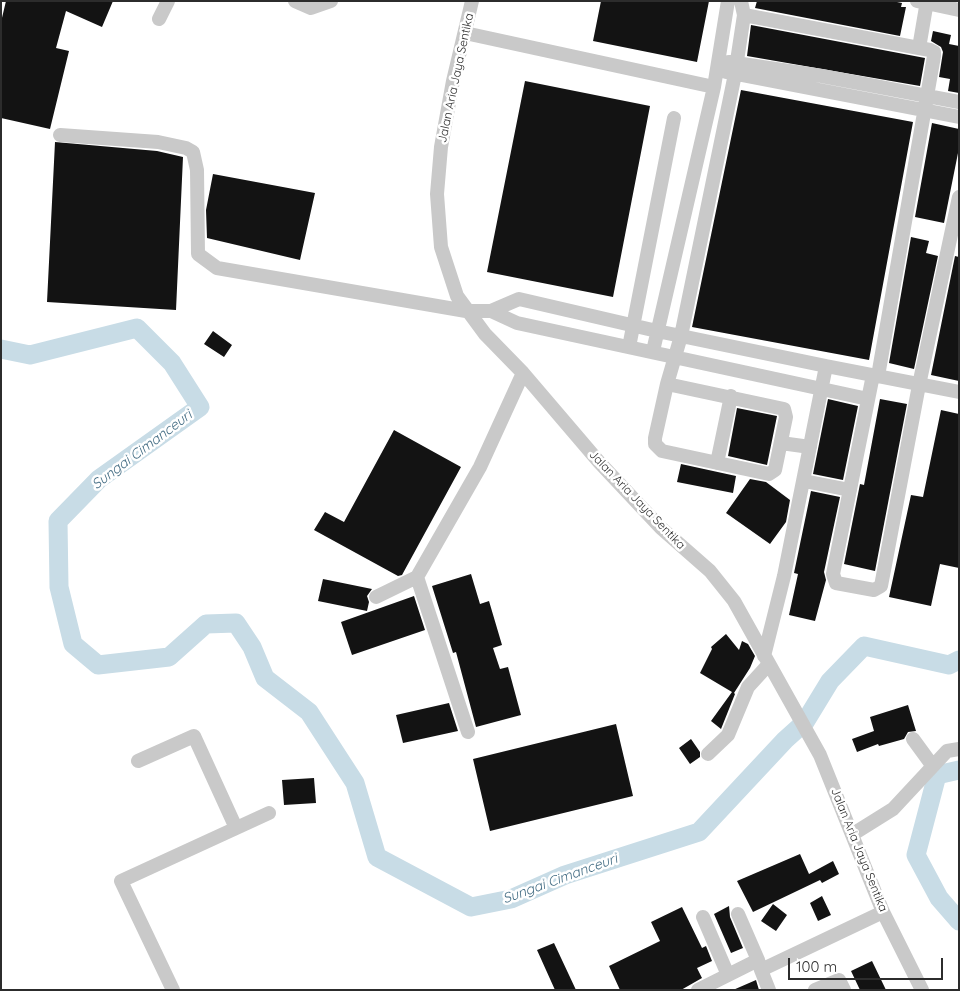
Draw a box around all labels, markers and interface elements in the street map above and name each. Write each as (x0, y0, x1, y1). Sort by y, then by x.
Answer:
street label: Jalan Aria Jaya Sentika (435, 12, 477, 144)
water label: Sungai Cimanceuri (89, 407, 195, 493)
street label: Jalan Aria Jaya Sentika (586, 447, 688, 553)
street label: Jalan Aria Jaya Sentika (828, 786, 890, 914)
water label: Sungai Cimanceuri (500, 850, 620, 908)
scale bar (790, 948, 945, 980)
text: 100 m (796, 957, 837, 976)

